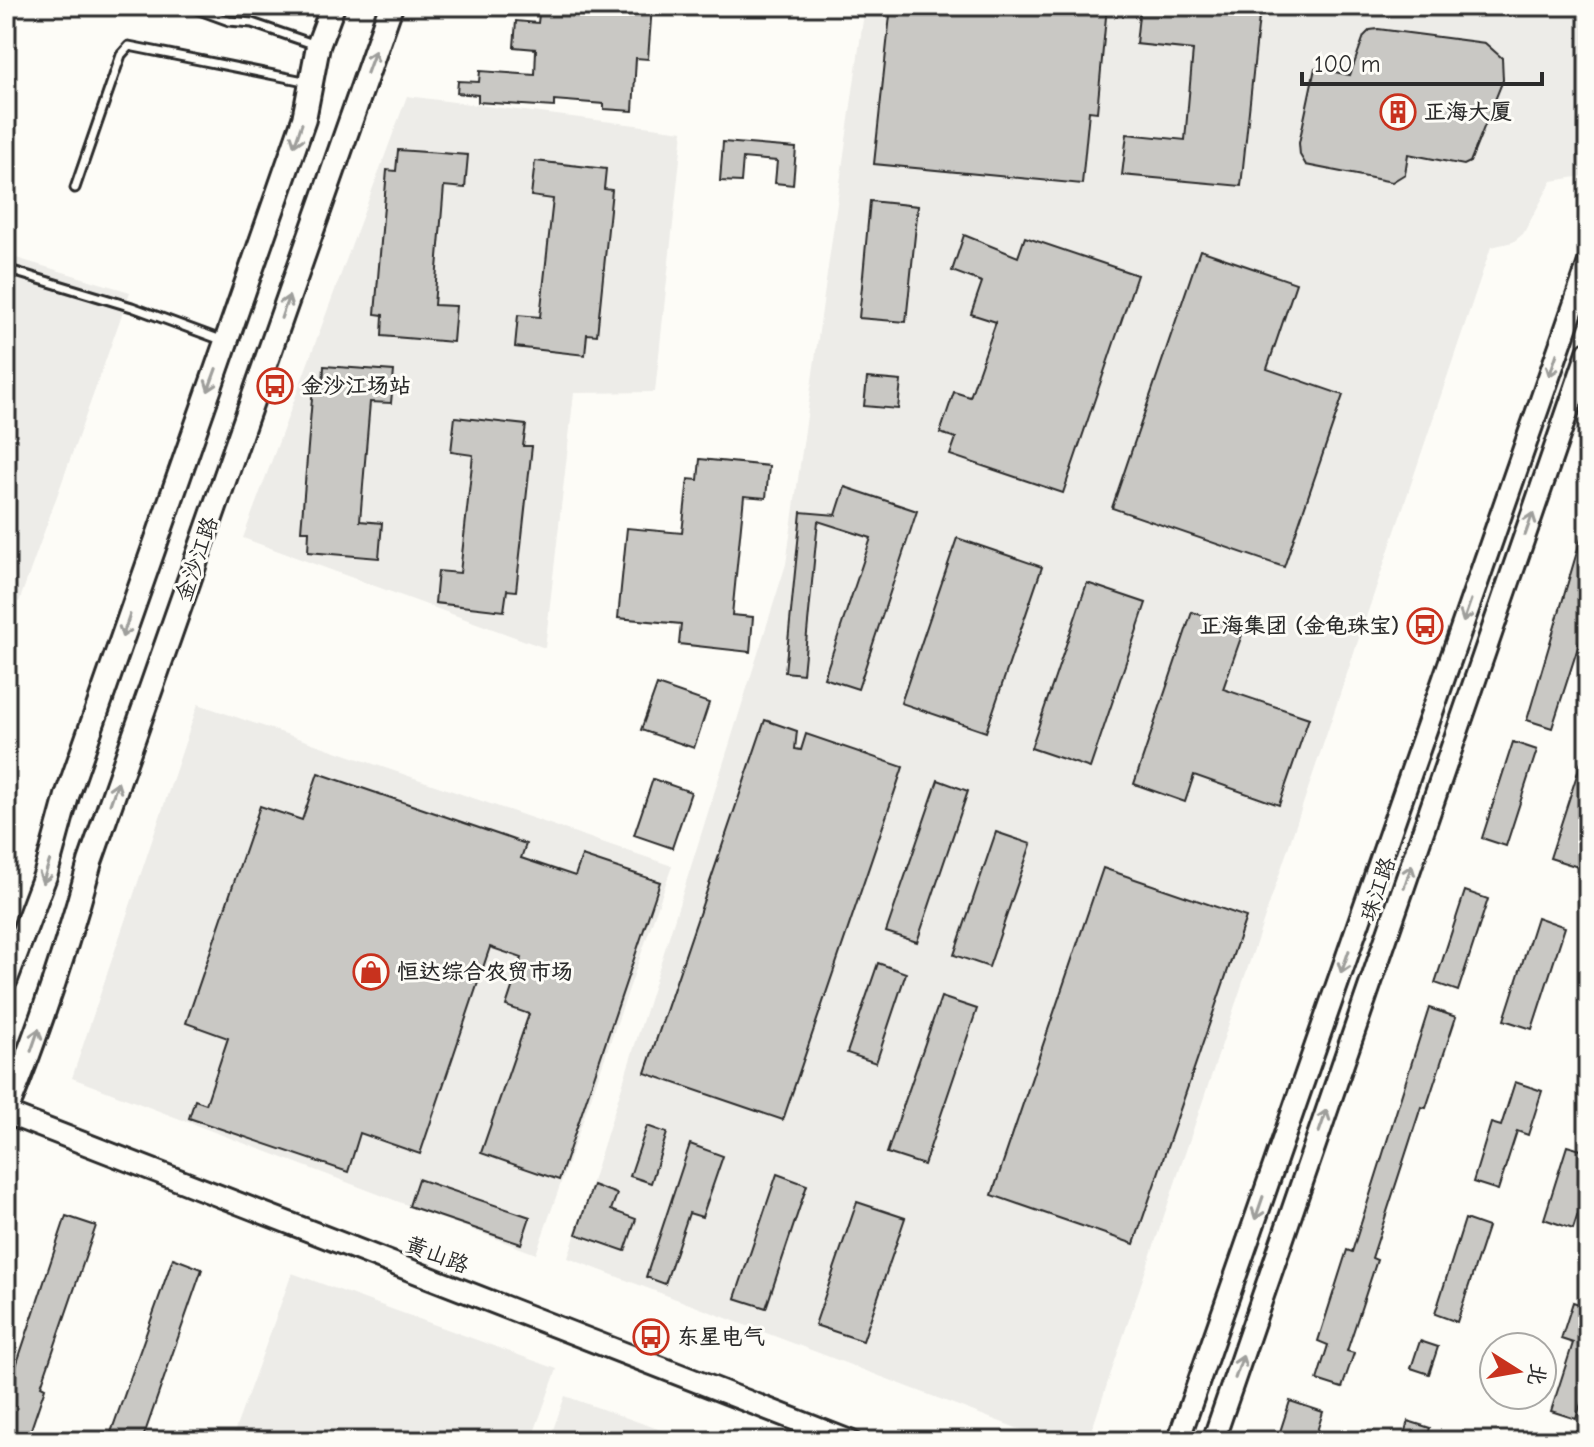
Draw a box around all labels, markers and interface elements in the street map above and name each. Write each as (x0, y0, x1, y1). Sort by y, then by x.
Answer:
scale bar (1302, 36, 1542, 86)
one-way arrow (365, 50, 380, 75)
text: 100 m (1314, 50, 1381, 78)
building icon: 正海大厦 (1379, 93, 1417, 131)
place label: 正海大厦 (1424, 99, 1512, 125)
one-way arrow (290, 122, 305, 147)
one-way arrow (279, 295, 293, 320)
one-way arrow (1545, 353, 1559, 377)
one-way arrow (204, 367, 218, 392)
bus stop icon: 金沙江场站 (256, 367, 294, 405)
place label: 金沙江场站 (301, 373, 411, 399)
one-way arrow (1522, 512, 1537, 537)
street label: 金沙江路 (170, 513, 224, 605)
one-way arrow (1459, 598, 1474, 623)
bus stop icon: 正海集团 (金龟珠宝) (1406, 607, 1444, 645)
one-way arrow (118, 613, 133, 638)
place label: 正海集团 (金龟珠宝) (1199, 613, 1399, 639)
one-way arrow (108, 780, 123, 805)
street label: 珠江路 (1355, 854, 1401, 924)
one-way arrow (38, 858, 53, 884)
one-way arrow (1401, 863, 1416, 888)
one-way arrow (1336, 949, 1351, 974)
shop icon: 恒达综合农贸市场 (352, 953, 390, 991)
place label: 恒达综合农贸市场 (397, 959, 573, 985)
one-way arrow (28, 1028, 43, 1053)
one-way arrow (1317, 1109, 1332, 1134)
one-way arrow (1251, 1195, 1266, 1220)
street label: 黄山路 (402, 1231, 472, 1279)
bus stop icon: 东星电气 (632, 1318, 670, 1356)
place label: 东星电气 (677, 1324, 765, 1350)
north arrow (1478, 1331, 1558, 1411)
one-way arrow (1232, 1355, 1247, 1380)
text: 北 (1522, 1361, 1552, 1388)

